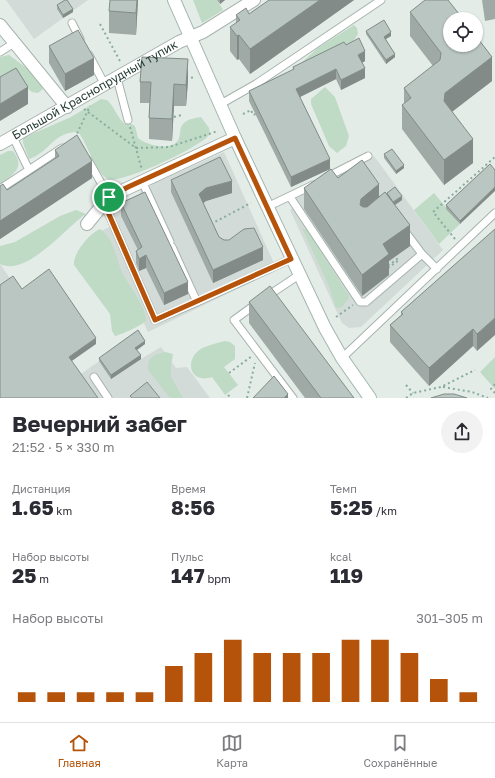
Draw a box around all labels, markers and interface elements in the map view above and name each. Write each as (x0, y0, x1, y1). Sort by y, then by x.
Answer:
map controls (443, 12, 483, 52)
button: locate (443, 12, 483, 52)
street label: Большой Краснопрудный тупик (9, 36, 180, 143)
pin (92, 180, 126, 214)
icon: arrive (98, 186, 120, 208)
text: Вечерний забег (12, 410, 187, 437)
button: share (441, 411, 483, 453)
text: 21:52 · 5 × 330 m (12, 439, 114, 455)
text: Дистанция (12, 482, 71, 495)
text: Время (171, 482, 206, 495)
text: Темп (330, 482, 357, 495)
text: 1.65 (12, 495, 54, 519)
text: 8:56 (171, 495, 215, 519)
text: 5:25 (330, 495, 373, 519)
text: km (54, 504, 72, 517)
text: /km (373, 504, 397, 517)
text: Набор высоты (12, 550, 89, 563)
text: Пульс (171, 550, 204, 563)
text: kcal (330, 550, 352, 563)
text: 25 (12, 563, 36, 587)
text: 147 (171, 563, 205, 587)
text: 119 (330, 563, 363, 587)
text: m (36, 572, 49, 585)
text: bpm (205, 572, 231, 585)
text: Набор высоты (12, 610, 103, 626)
text: 301–305 m (416, 610, 483, 626)
tab: Главная (58, 732, 101, 769)
tab: Карта (216, 732, 248, 769)
tab: Сохранённые (363, 732, 437, 769)

